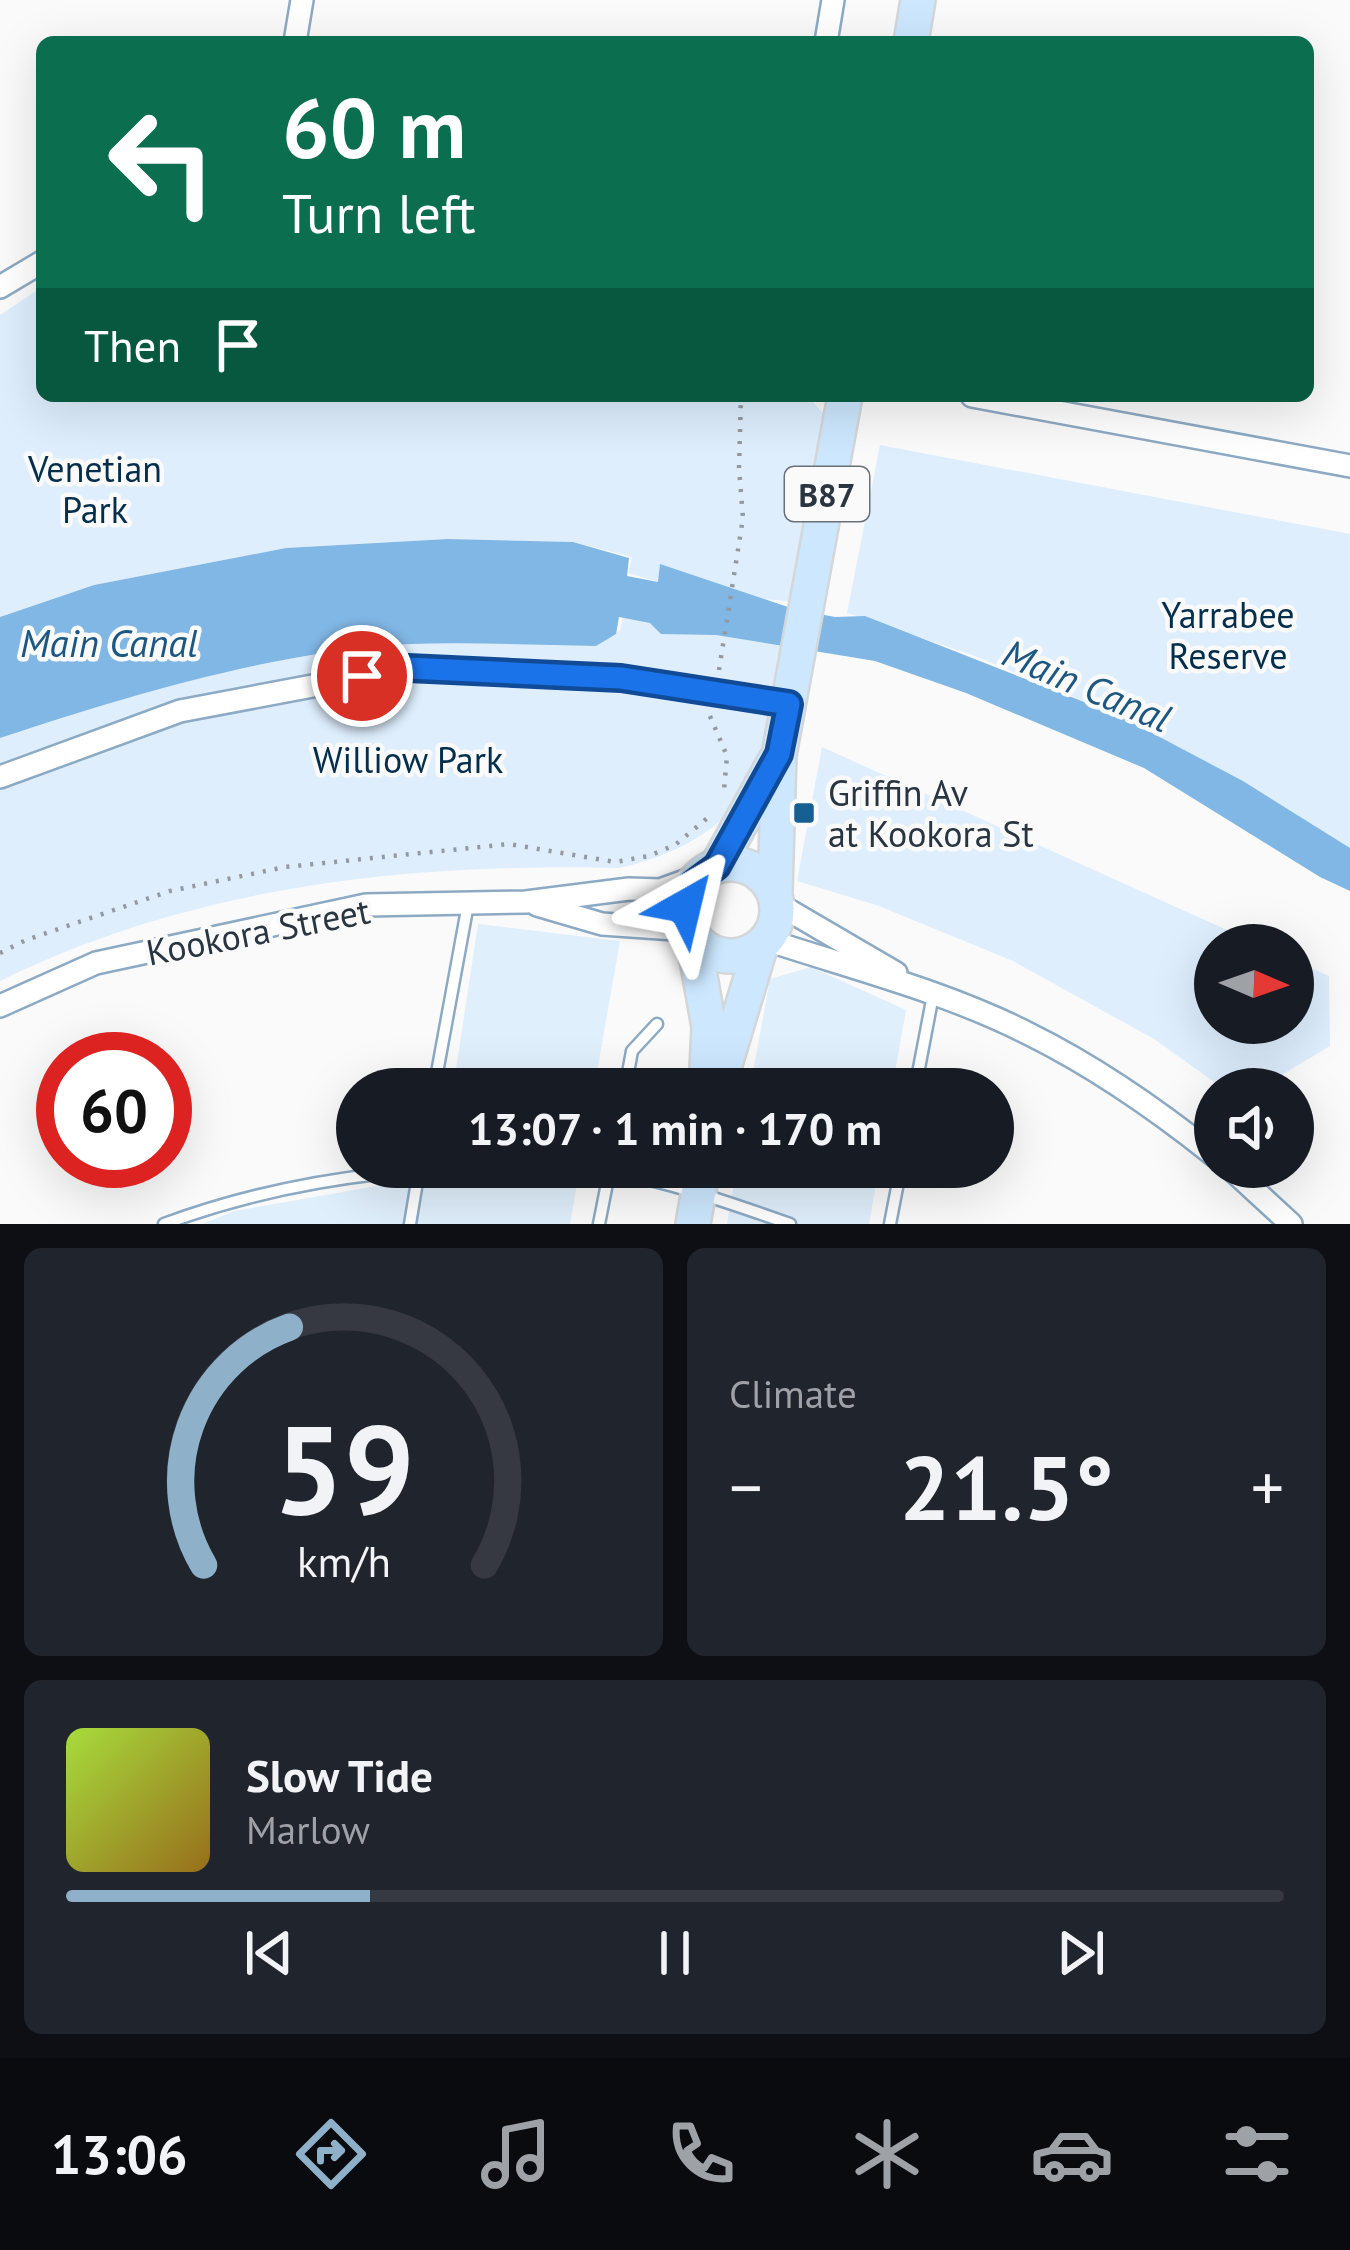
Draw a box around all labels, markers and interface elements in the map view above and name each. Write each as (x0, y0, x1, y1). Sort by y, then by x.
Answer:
text: 60 m (282, 72, 466, 181)
icon: left (84, 84, 240, 240)
text: Turn left (282, 178, 476, 248)
icon: arrive (205, 312, 271, 378)
text: Then (84, 316, 181, 374)
park label: Venetian Park (27, 445, 162, 533)
road number: B87 (785, 467, 869, 521)
park label: Yarrabee Reserve (1161, 591, 1295, 679)
water label: Main Canal (20, 617, 198, 668)
pin (311, 625, 413, 727)
water label: Main Canal (995, 627, 1179, 743)
icon: arrive (329, 643, 395, 709)
park label: Williow Park (313, 736, 503, 783)
place label: Griffin Av at Kookora St (828, 769, 1034, 857)
marker: Griffin Av at Kookora St (791, 800, 817, 826)
position arrow (622, 843, 748, 969)
street label: Kookora Street (142, 886, 374, 976)
north arrow (1194, 924, 1314, 1044)
map controls (1194, 924, 1314, 1188)
speed limit sign: 60 (36, 1032, 192, 1188)
button: sound (1194, 1068, 1314, 1188)
text: 13:07 · 1 min · 170 m (468, 1099, 882, 1157)
text: Climate (729, 1368, 857, 1419)
text: 59 (273, 1387, 414, 1548)
text: 21.5° (899, 1428, 1114, 1545)
text: − (729, 1444, 762, 1529)
text: + (1251, 1444, 1284, 1529)
text: km/h (296, 1533, 391, 1589)
text: Slow Tide (246, 1746, 433, 1804)
text: Marlow (246, 1804, 370, 1855)
icon: previous (236, 1920, 302, 1986)
icon: pause (642, 1920, 708, 1986)
icon: next (1048, 1920, 1114, 1986)
icon: directions (289, 2112, 373, 2196)
icon: music (474, 2112, 558, 2196)
icon: phone (659, 2112, 743, 2196)
icon: climate (845, 2112, 929, 2196)
icon: car (1030, 2112, 1114, 2196)
icon: filters (1215, 2112, 1299, 2196)
text: 13:06 (51, 2119, 188, 2189)

